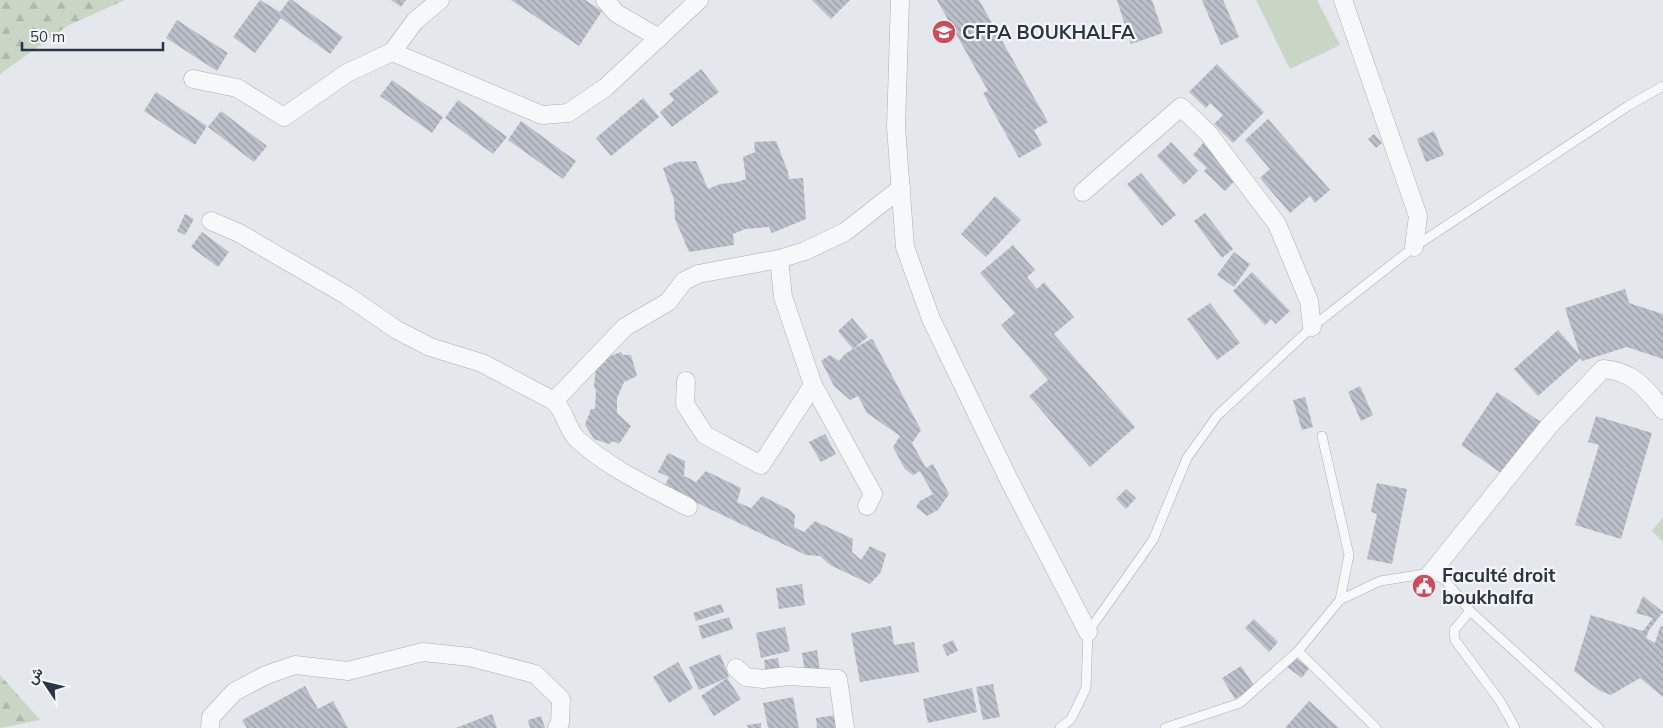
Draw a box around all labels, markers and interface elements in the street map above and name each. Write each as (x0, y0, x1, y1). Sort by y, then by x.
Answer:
school or university icon: CFPA BOUKHALFA (931, 19, 957, 45)
scale bar (22, 20, 164, 52)
place label: CFPA BOUKHALFA (962, 20, 1136, 44)
text: 50 m (30, 27, 65, 46)
place label: Faculté droit boukhalfa (1442, 563, 1555, 609)
public building icon: Faculté droit boukhalfa (1411, 573, 1437, 599)
north arrow (20, 658, 70, 708)
text: ش (22, 663, 47, 688)

